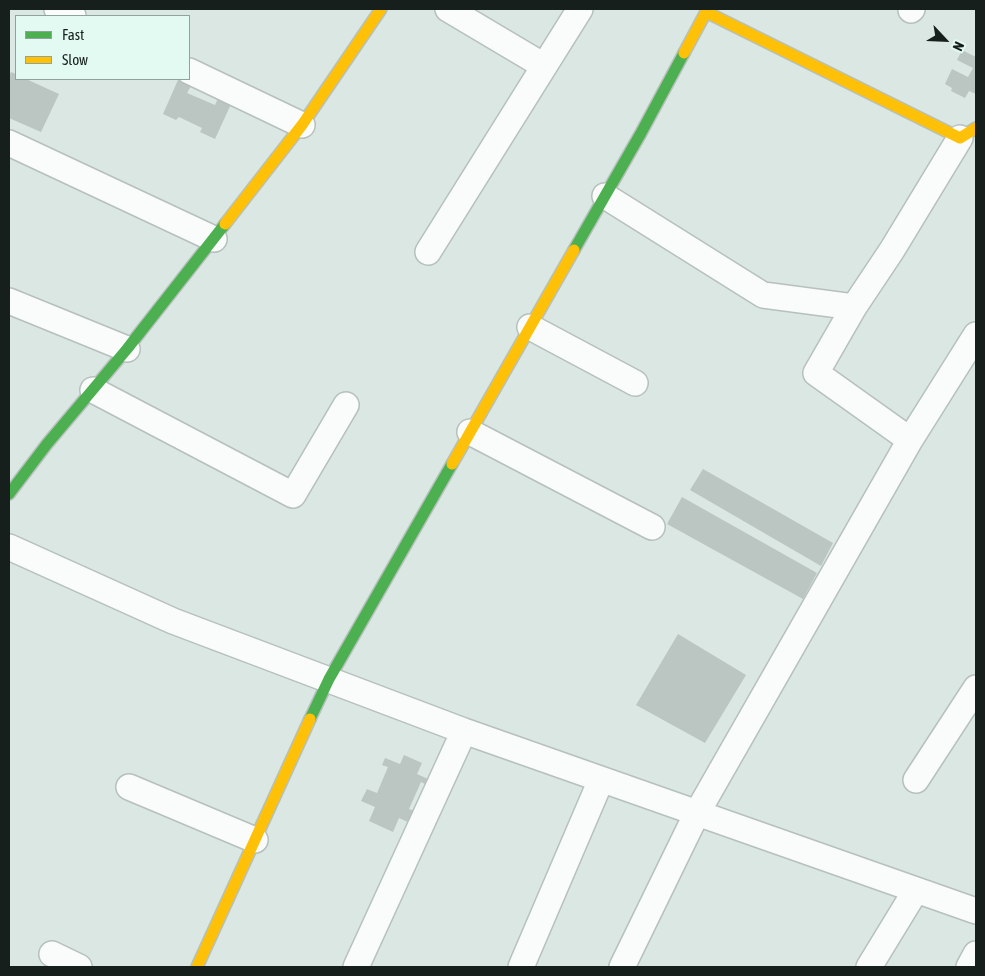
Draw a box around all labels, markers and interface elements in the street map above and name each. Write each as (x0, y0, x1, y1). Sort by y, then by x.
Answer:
legend (15, 15, 190, 80)
north arrow (920, 15, 970, 65)
text: Fast (62, 26, 84, 43)
text: N (950, 39, 968, 53)
text: Slow (62, 51, 88, 68)

